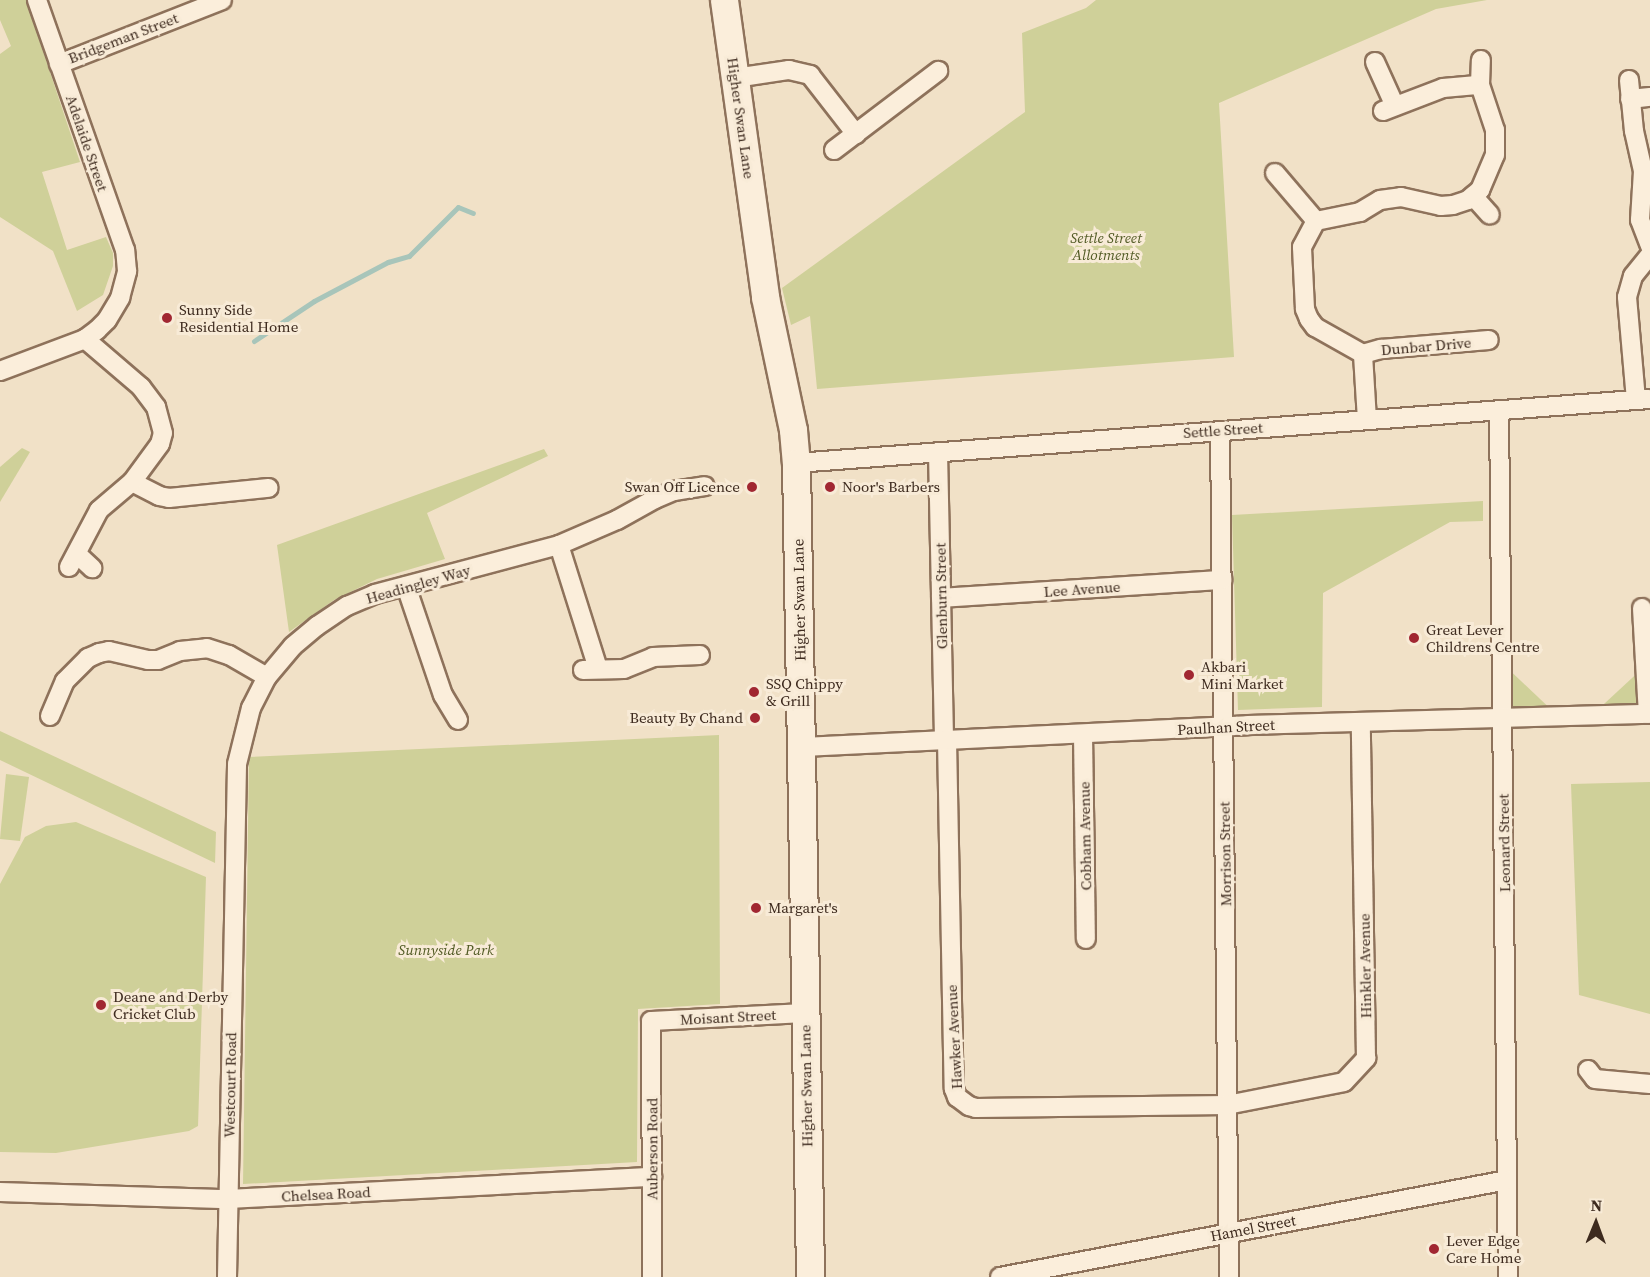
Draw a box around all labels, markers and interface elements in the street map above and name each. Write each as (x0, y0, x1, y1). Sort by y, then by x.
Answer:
street label: Bridgeman Street (65, 9, 181, 67)
street label: Higher Swan Lane (724, 56, 758, 180)
street label: Adelaide Street (62, 93, 112, 193)
park label: Settle Street Allotments (1070, 228, 1142, 263)
place label: Sunny Side Residential Home (179, 300, 298, 335)
marker: Sunny Side Residential Home (160, 311, 174, 325)
street label: Dunbar Drive (1380, 333, 1472, 359)
street label: Settle Street (1183, 418, 1263, 442)
place label: Swan Off Licence (625, 478, 740, 496)
place label: Noor's Barbers (842, 478, 940, 496)
marker: Swan Off Licence (745, 480, 759, 494)
marker: Noor's Barbers (823, 480, 837, 494)
street label: Higher Swan Lane (789, 539, 809, 661)
street label: Glenburn Street (931, 543, 951, 649)
street label: Headingley Way (364, 560, 472, 608)
street label: Lee Avenue (1043, 577, 1121, 601)
place label: Great Lever Childrens Centre (1426, 620, 1540, 655)
marker: Great Lever Childrens Centre (1407, 631, 1421, 645)
place label: Akbari Mini Market (1201, 657, 1283, 692)
marker: Akbari Mini Market (1182, 668, 1196, 682)
place label: SSQ Chippy & Grill (766, 674, 843, 709)
marker: SSQ Chippy & Grill (747, 685, 761, 699)
place label: Beauty By Chand (630, 709, 743, 727)
marker: Beauty By Chand (748, 711, 762, 725)
street label: Paulhan Street (1177, 715, 1275, 739)
street label: Cobham Avenue (1075, 781, 1095, 891)
street label: Leonard Street (1494, 794, 1514, 892)
street label: Morrison Street (1215, 801, 1235, 907)
place label: Margaret's (768, 899, 838, 917)
marker: Margaret's (749, 901, 763, 915)
street label: Hinkler Avenue (1355, 913, 1375, 1019)
park label: Sunnyside Park (398, 941, 494, 959)
street label: Hawker Avenue (942, 984, 966, 1090)
place label: Deane and Derby Cricket Club (113, 987, 228, 1022)
marker: Deane and Derby Cricket Club (94, 998, 108, 1012)
street label: Moisant Street (680, 1005, 776, 1029)
street label: Higher Swan Lane (796, 1025, 816, 1147)
street label: Westcourt Road (220, 1032, 240, 1138)
street label: Auberson Road (643, 1098, 661, 1200)
street label: Chelsea Road (281, 1183, 371, 1205)
north arrow (1566, 1193, 1626, 1253)
text: N (1590, 1194, 1602, 1216)
street label: Hamel Street (1209, 1211, 1297, 1245)
place label: Lever Edge Care Home (1446, 1231, 1521, 1266)
marker: Lever Edge Care Home (1427, 1242, 1441, 1256)

